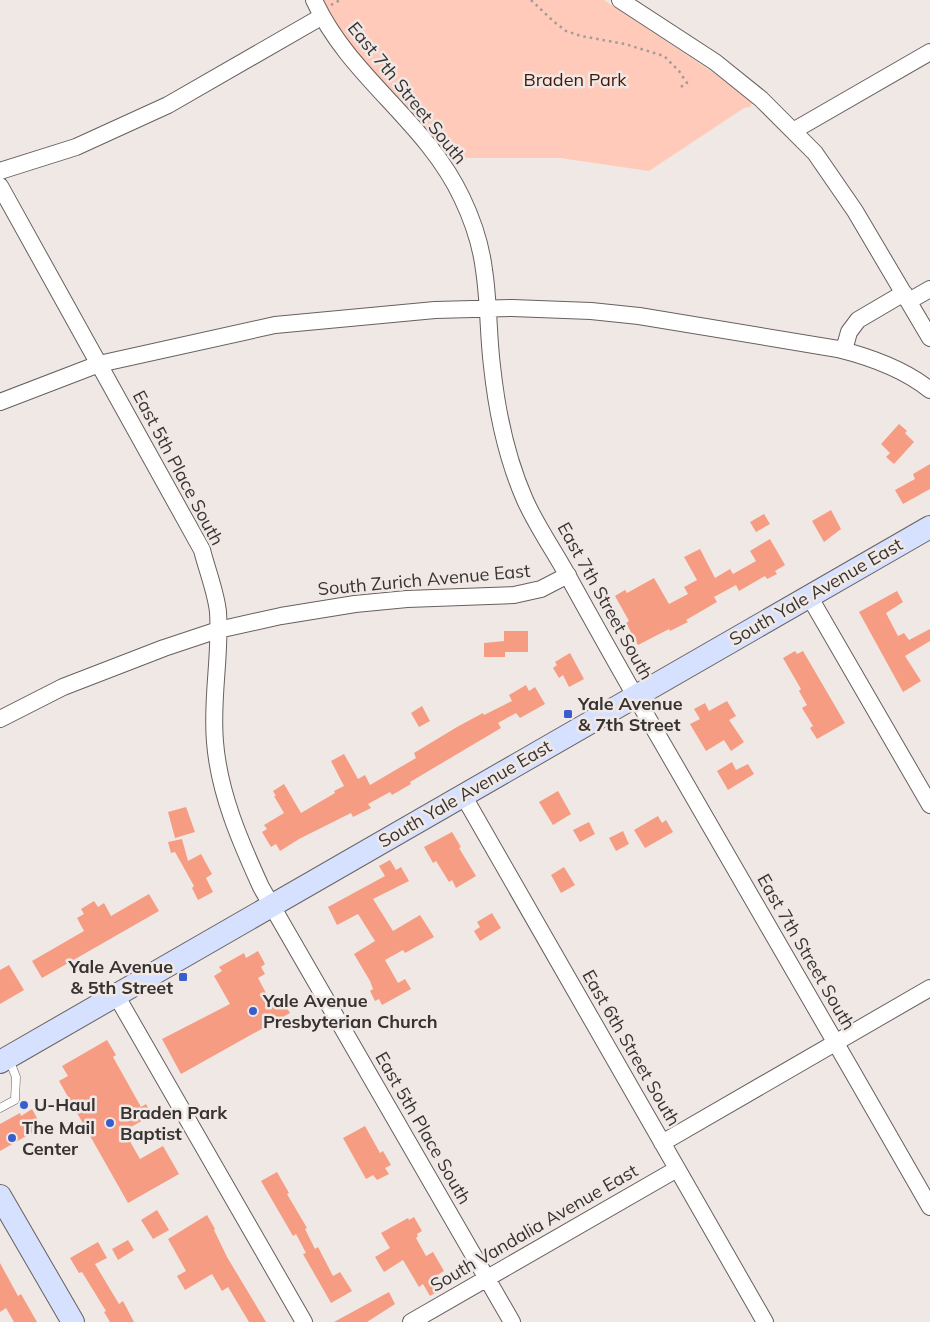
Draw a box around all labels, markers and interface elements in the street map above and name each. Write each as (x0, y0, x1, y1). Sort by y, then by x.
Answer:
street label: East 7th Street South (343, 17, 472, 169)
park label: Braden Park (523, 68, 627, 91)
street label: East 5th Place South (128, 386, 229, 549)
street label: East 7th Street South (553, 518, 658, 684)
street label: South Yale Avenue East (725, 533, 907, 651)
street label: South Zurich Avenue East (317, 559, 531, 600)
place label: Yale Avenue & 7th Street (577, 692, 683, 736)
marker: Yale Avenue & 7th Street (562, 708, 574, 720)
street label: South Yale Avenue East (374, 735, 556, 853)
street label: East 7th Street South (752, 870, 861, 1034)
place label: Yale Avenue & 5th Street (68, 955, 173, 999)
street label: East 6th Street South (577, 966, 686, 1130)
marker: Yale Avenue & 5th Street (177, 971, 189, 983)
place label: Yale Avenue Presbyterian Church (262, 989, 438, 1033)
marker: Yale Avenue Presbyterian Church (247, 1005, 259, 1017)
street label: East 5th Place South (370, 1047, 476, 1208)
place label: U-Haul (34, 1093, 96, 1116)
marker: U-Haul (18, 1099, 30, 1111)
place label: Braden Park Baptist (120, 1101, 228, 1145)
place label: The Mail Center (22, 1116, 95, 1160)
marker: Braden Park Baptist (104, 1117, 116, 1129)
marker: The Mail Center (6, 1132, 18, 1144)
street label: South Vandalia Avenue East (426, 1159, 642, 1296)

